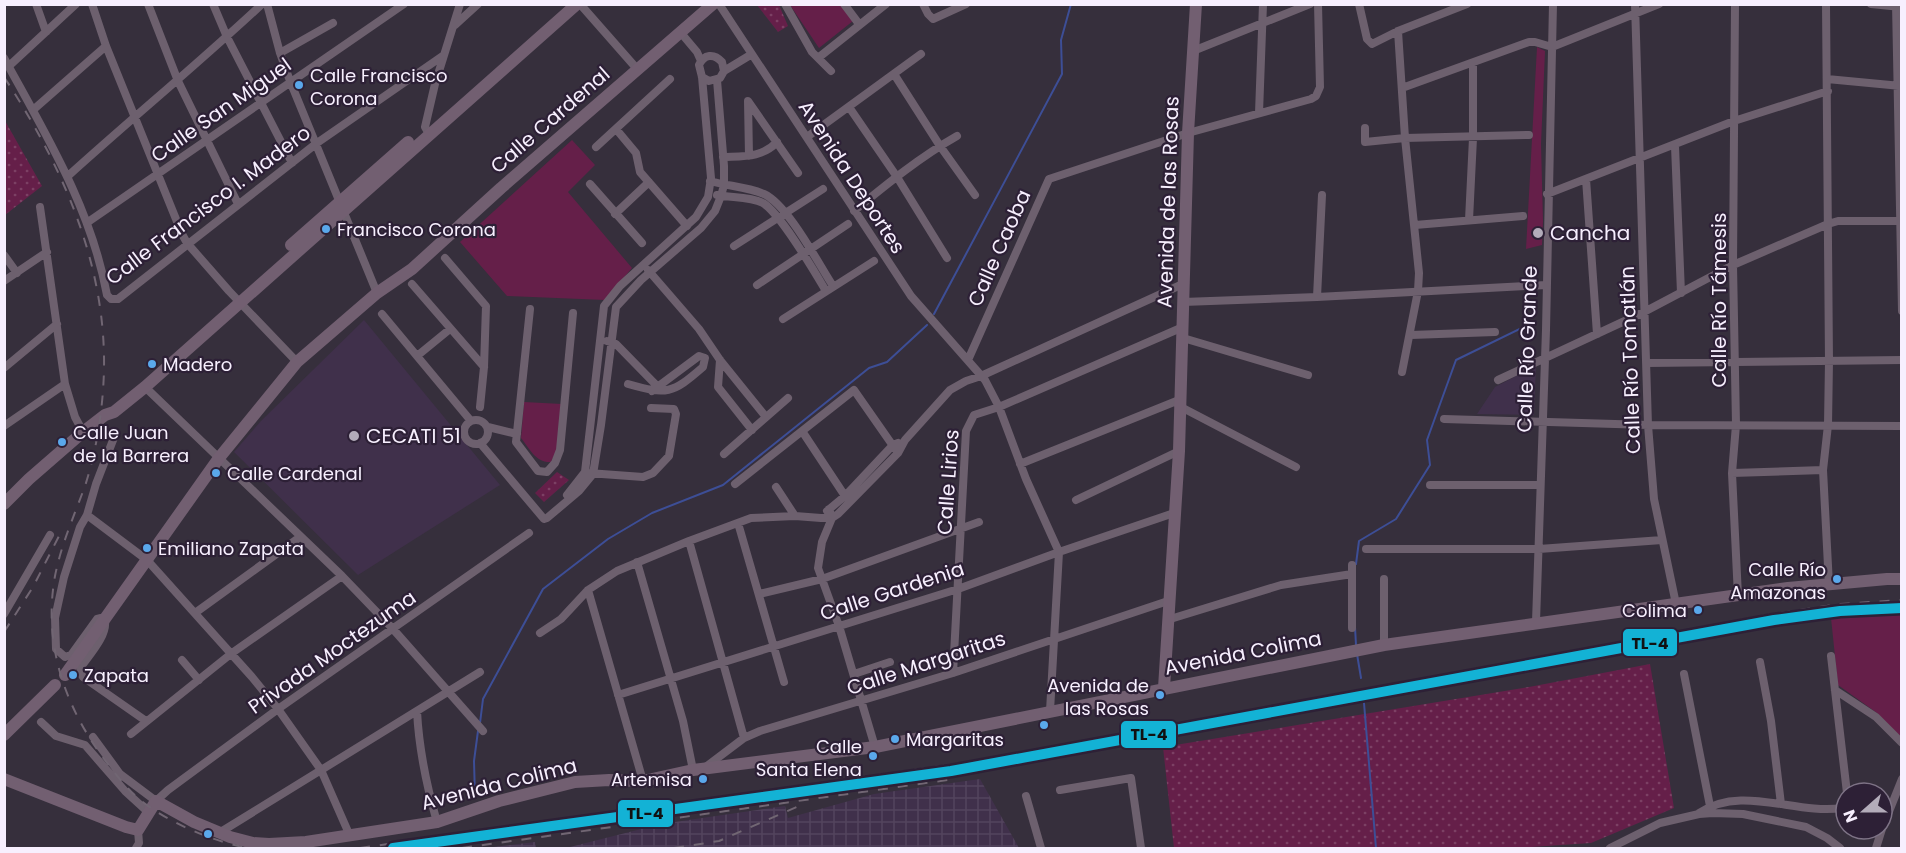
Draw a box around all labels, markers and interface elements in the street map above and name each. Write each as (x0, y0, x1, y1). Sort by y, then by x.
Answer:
street label: Calle San Miguel (145, 51, 297, 169)
street label: Calle Cardenal (484, 60, 616, 180)
place label: Calle Francisco Corona (310, 63, 448, 111)
marker: Calle Francisco Corona (293, 79, 305, 91)
street label: Avenida Deportes (792, 95, 912, 259)
street label: Avenida de las Rosas (1150, 96, 1186, 308)
street label: Calle Francisco I. Madero (100, 119, 316, 291)
street label: Calle Caoba (961, 185, 1037, 311)
street label: Calle Río Támesis (1705, 213, 1733, 387)
place label: Francisco Corona (337, 217, 496, 242)
place label: Cancha (1550, 219, 1630, 247)
marker: Francisco Corona (320, 223, 332, 235)
marker: Cancha (1531, 226, 1545, 240)
street label: Calle Río Grande (1510, 265, 1544, 433)
street label: Calle Río Tomatlán (1613, 266, 1647, 454)
place label: Madero (163, 352, 232, 377)
marker: Madero (146, 358, 158, 370)
place label: Calle Juan de la Barrera (73, 420, 189, 468)
place label: CECATI 51 (366, 422, 461, 450)
street label: Calle Lirios (930, 428, 966, 536)
marker: CECATI 51 (347, 429, 361, 443)
marker: Calle Juan de la Barrera (56, 436, 68, 448)
place label: Calle Cardenal (227, 461, 362, 486)
marker: Calle Cardenal (210, 467, 222, 479)
place label: Emiliano Zapata (158, 536, 304, 561)
marker: Emiliano Zapata (141, 542, 153, 554)
street label: Calle Gardenia (816, 554, 968, 628)
place label: Calle Río Amazonas (1730, 557, 1826, 605)
marker: Calle Río Amazonas (1831, 573, 1843, 585)
street label: Privada Moctezuma (242, 583, 422, 721)
place label: Colima (1622, 598, 1687, 623)
marker: Colima (1692, 604, 1704, 616)
street label: Calle Margaritas (843, 624, 1009, 702)
street label: Avenida Colima (1162, 624, 1324, 682)
line badge: TL-4 (1622, 628, 1678, 657)
text: TL-4 (1631, 632, 1669, 655)
place label: Zapata (84, 663, 149, 688)
marker: Zapata (67, 669, 79, 681)
place label: Avenida de las Rosas (1047, 673, 1149, 721)
marker: Avenida de las Rosas (1154, 689, 1166, 701)
unlabelled marker (1038, 719, 1050, 731)
line badge: TL-4 (1120, 720, 1177, 749)
text: TL-4 (1130, 723, 1168, 746)
place label: Margaritas (906, 727, 1004, 752)
marker: Margaritas (889, 733, 901, 745)
place label: Calle Santa Elena (756, 734, 862, 782)
marker: Calle Santa Elena (867, 750, 879, 762)
street label: Avenida Colima (418, 751, 580, 817)
place label: Artemisa (611, 767, 692, 792)
marker: Artemisa (697, 773, 709, 785)
north arrow (1834, 781, 1894, 841)
line badge: TL-4 (617, 799, 674, 828)
text: TL-4 (626, 802, 664, 825)
text: N (1838, 806, 1863, 826)
unlabelled marker (202, 828, 214, 840)

